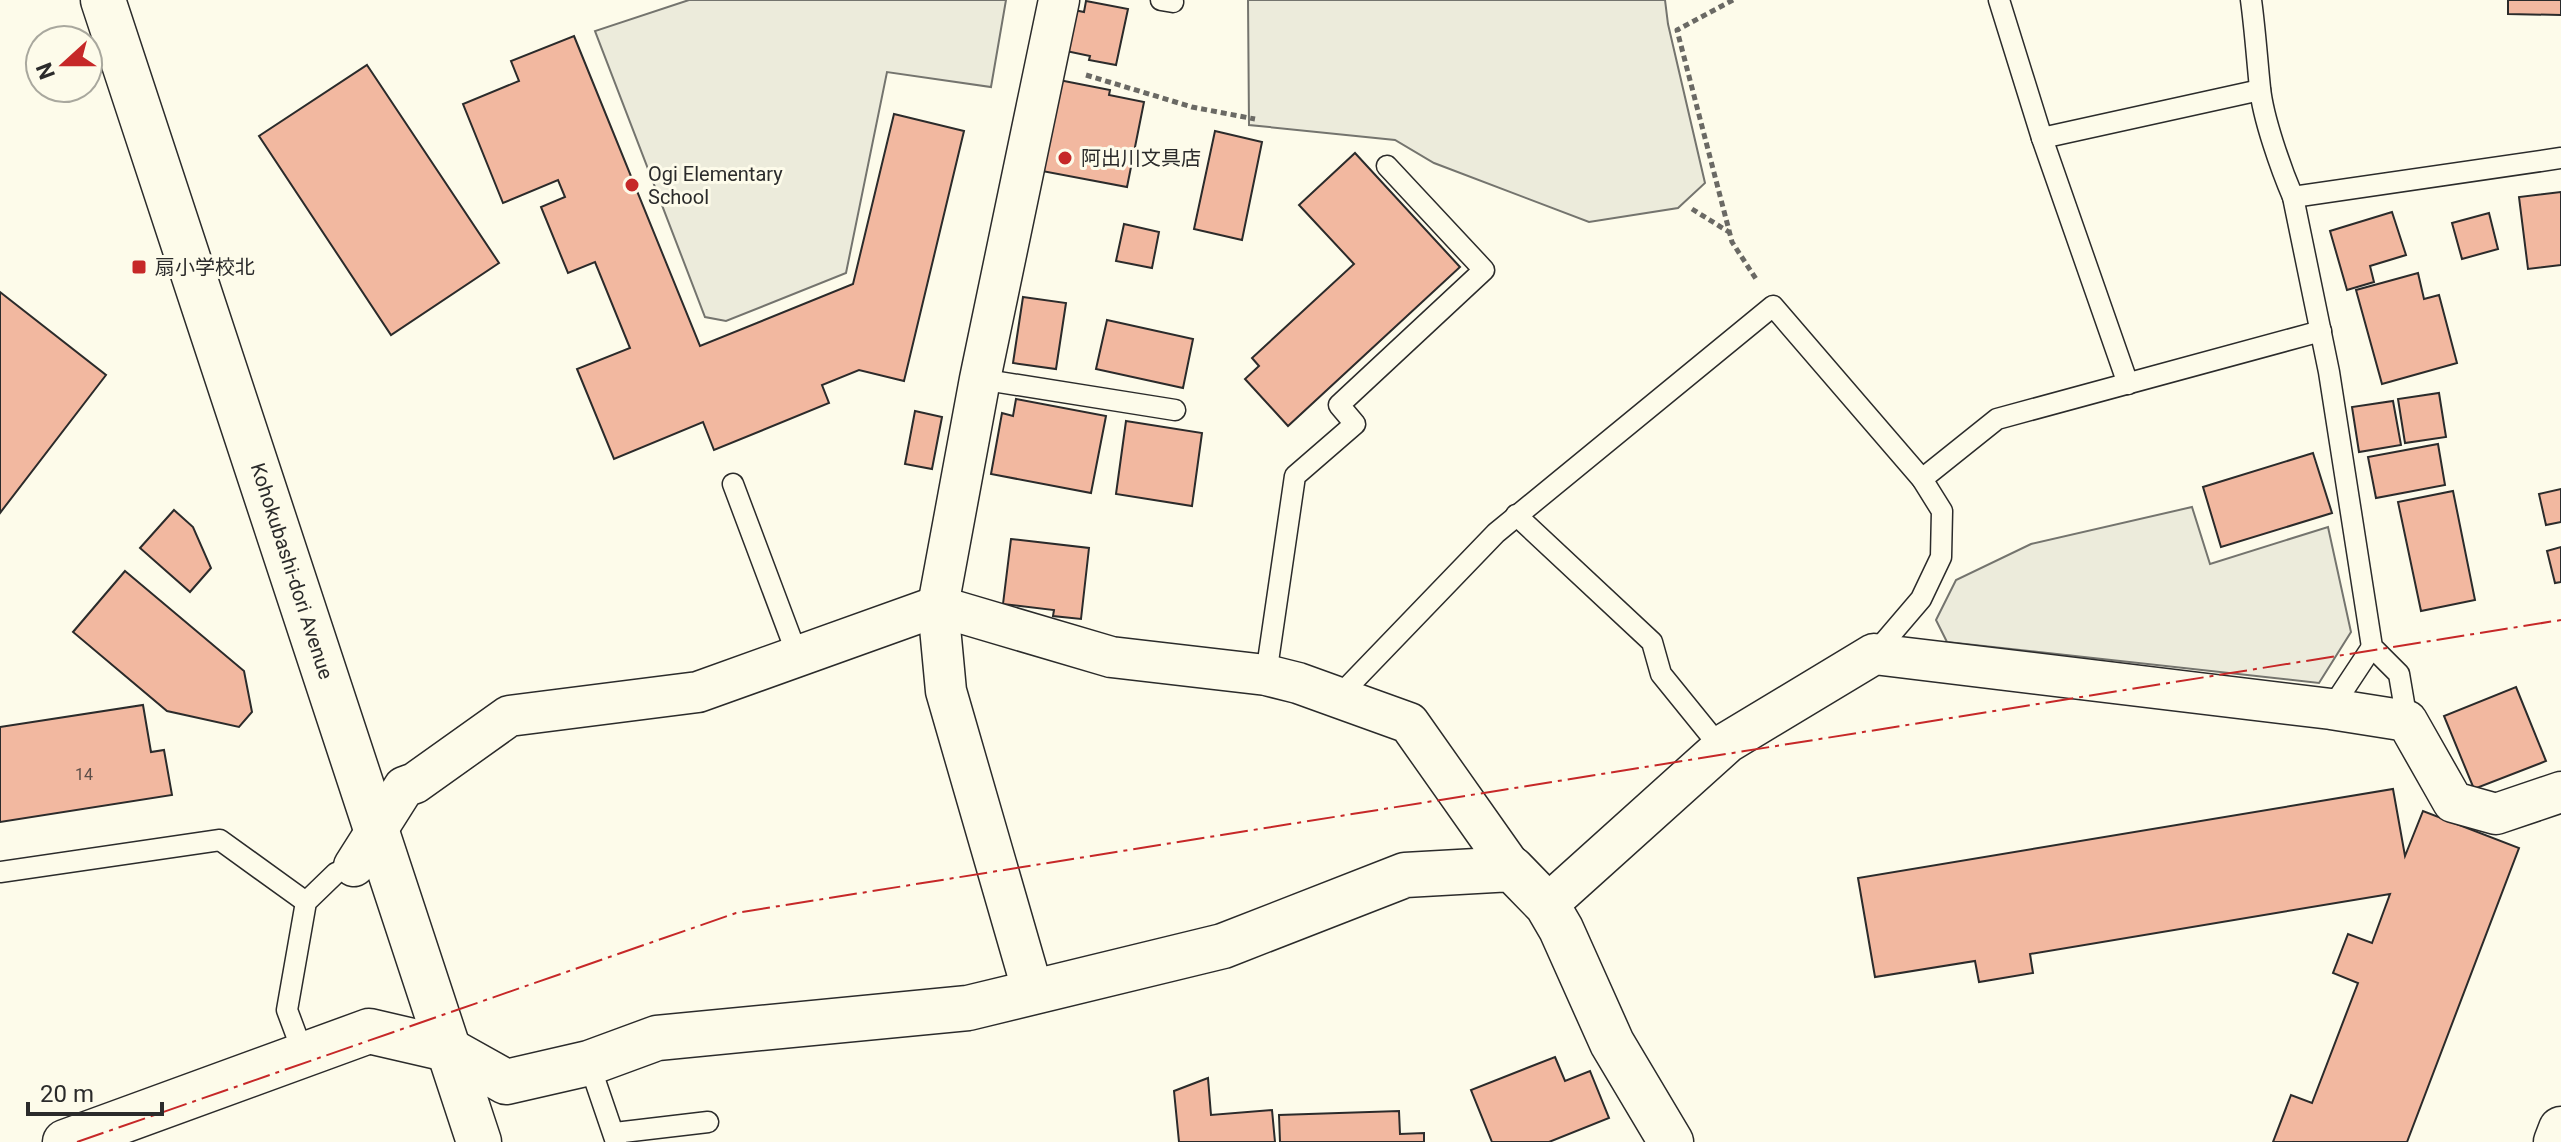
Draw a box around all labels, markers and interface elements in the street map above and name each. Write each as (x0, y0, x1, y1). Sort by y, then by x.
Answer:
north arrow (24, 24, 104, 104)
text: N (31, 59, 60, 83)
place label: 阿出川文具店 (1081, 146, 1201, 170)
marker: 阿出川文具店 (1056, 149, 1074, 167)
place label: Ogi Elementary School (648, 162, 783, 209)
marker: Ogi Elementary School (623, 176, 641, 194)
place label: 扇小学校北 (155, 255, 255, 279)
marker: 扇小学校北 (130, 258, 148, 276)
street label: Kohokubashi-dori Avenue (246, 460, 338, 682)
house number: 14 (75, 765, 93, 784)
scale bar (28, 1066, 162, 1116)
text: 20 m (40, 1080, 94, 1108)

